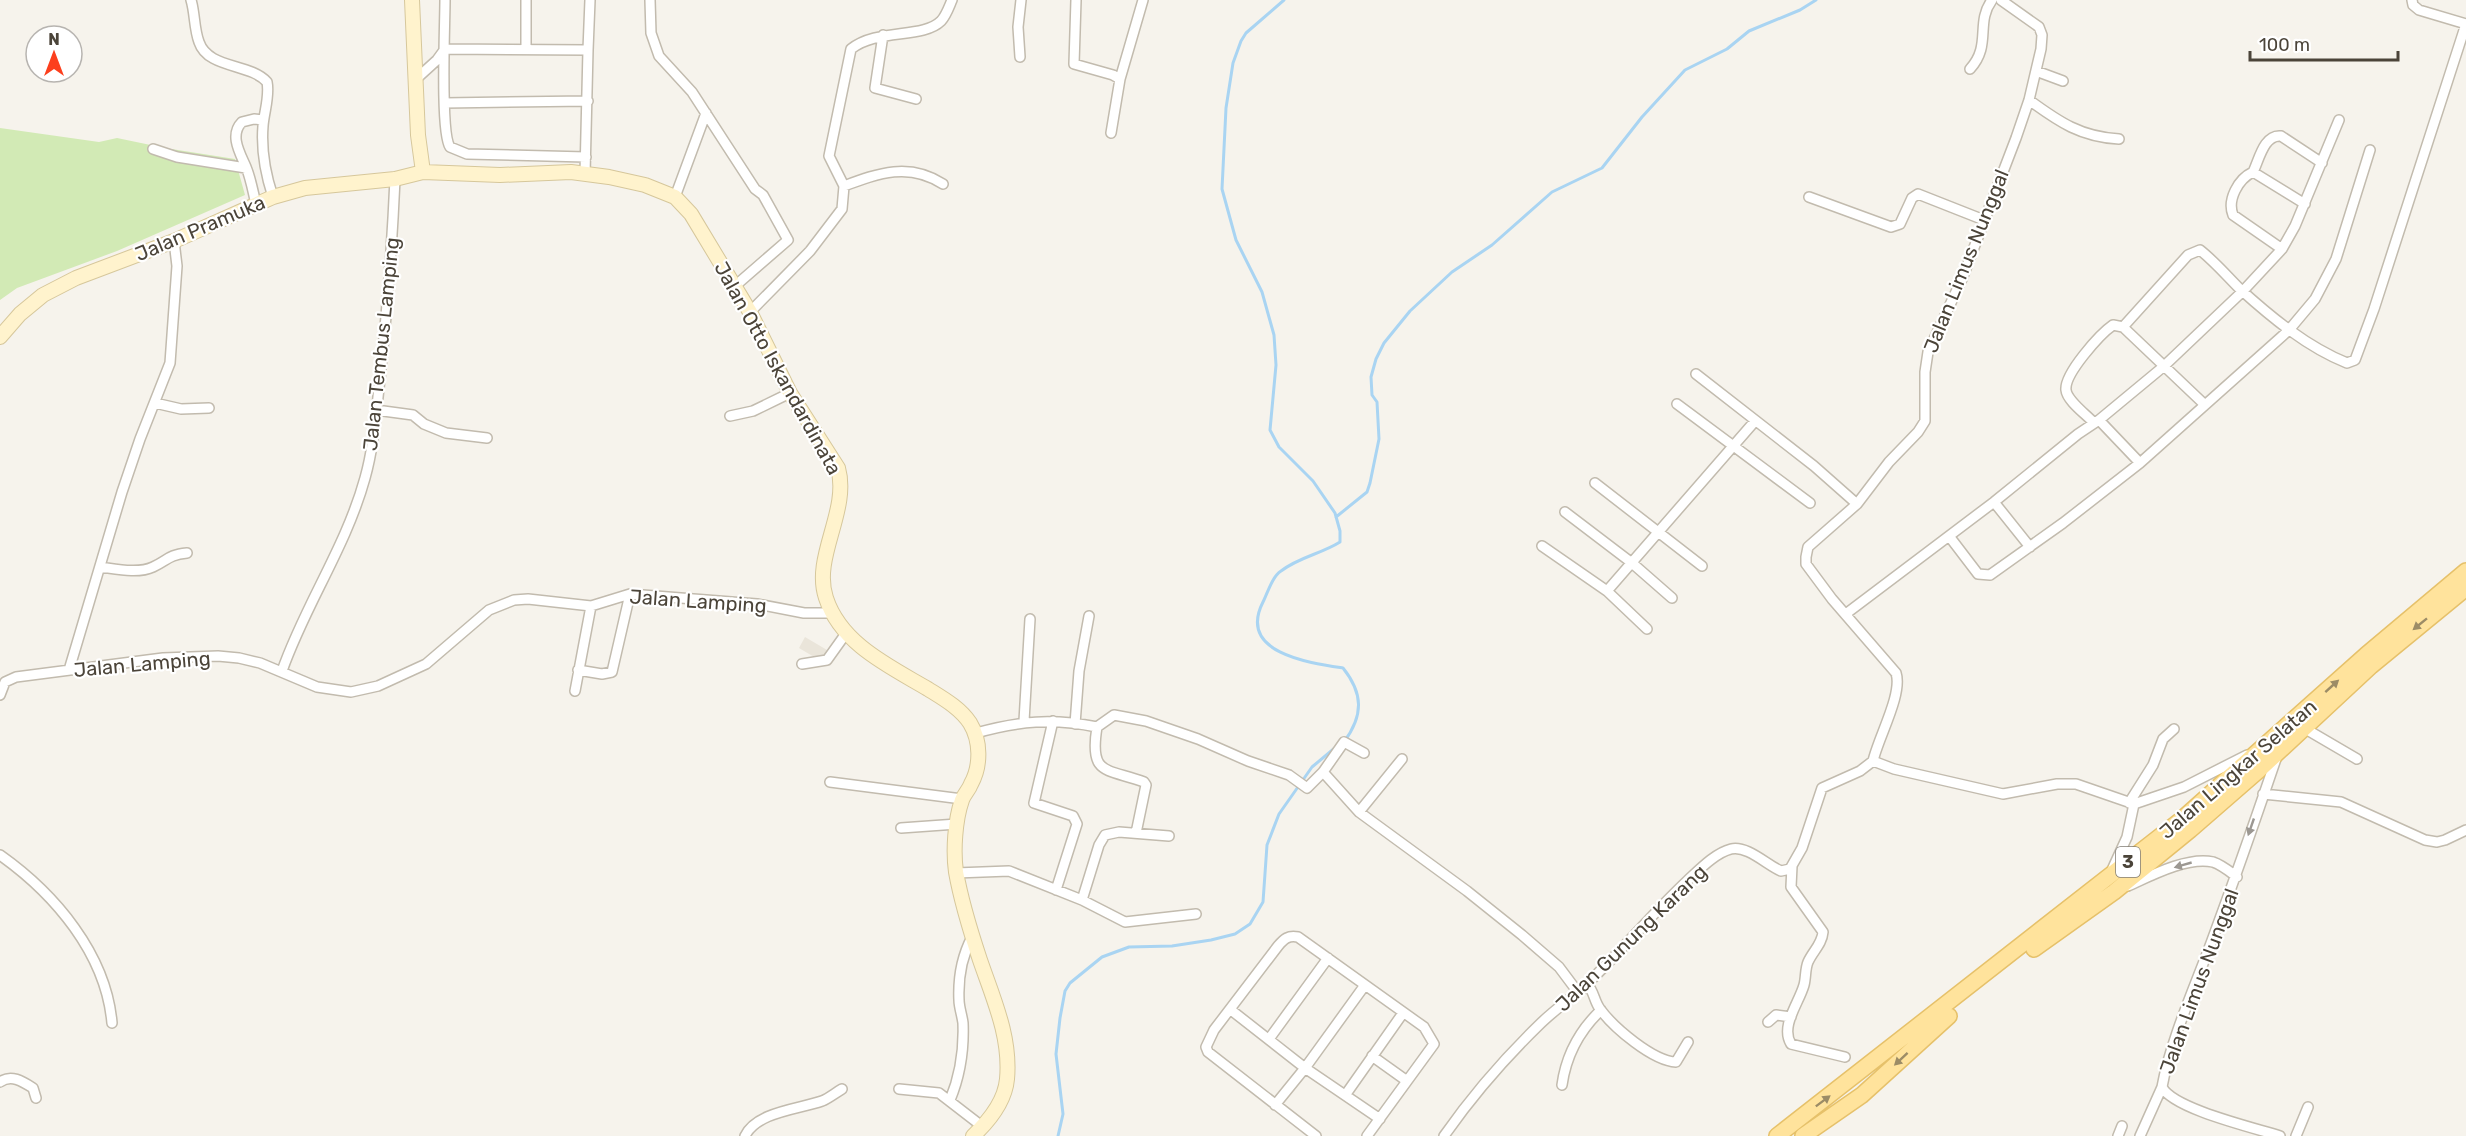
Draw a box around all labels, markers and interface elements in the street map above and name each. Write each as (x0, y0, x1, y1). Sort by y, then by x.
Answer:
north arrow (24, 24, 84, 84)
scale bar (2250, 24, 2398, 62)
text: N (48, 30, 60, 49)
text: 100 m (2259, 34, 2310, 56)
street label: Jalan Limus Nunggal (1918, 166, 2014, 356)
street label: Jalan Pramuka (131, 190, 269, 266)
street label: Jalan Tembus Lamping (358, 236, 404, 452)
street label: Jalan Otto Iskandardinata (709, 257, 847, 479)
street label: Jalan Lamping (629, 584, 767, 618)
one-way arrow (2413, 618, 2428, 630)
street label: Jalan Lamping (72, 646, 212, 682)
one-way arrow (2325, 679, 2339, 693)
street label: Jalan Lingkar Selatan (2155, 694, 2321, 844)
one-way arrow (2246, 818, 2256, 836)
road number: 3 (2116, 847, 2140, 877)
street label: Jalan Gunung Karang (1550, 860, 1712, 1016)
one-way arrow (2174, 861, 2192, 870)
street label: Jalan Limus Nunggal (2154, 885, 2244, 1077)
one-way arrow (1893, 1052, 1908, 1066)
one-way arrow (1816, 1095, 1831, 1107)

